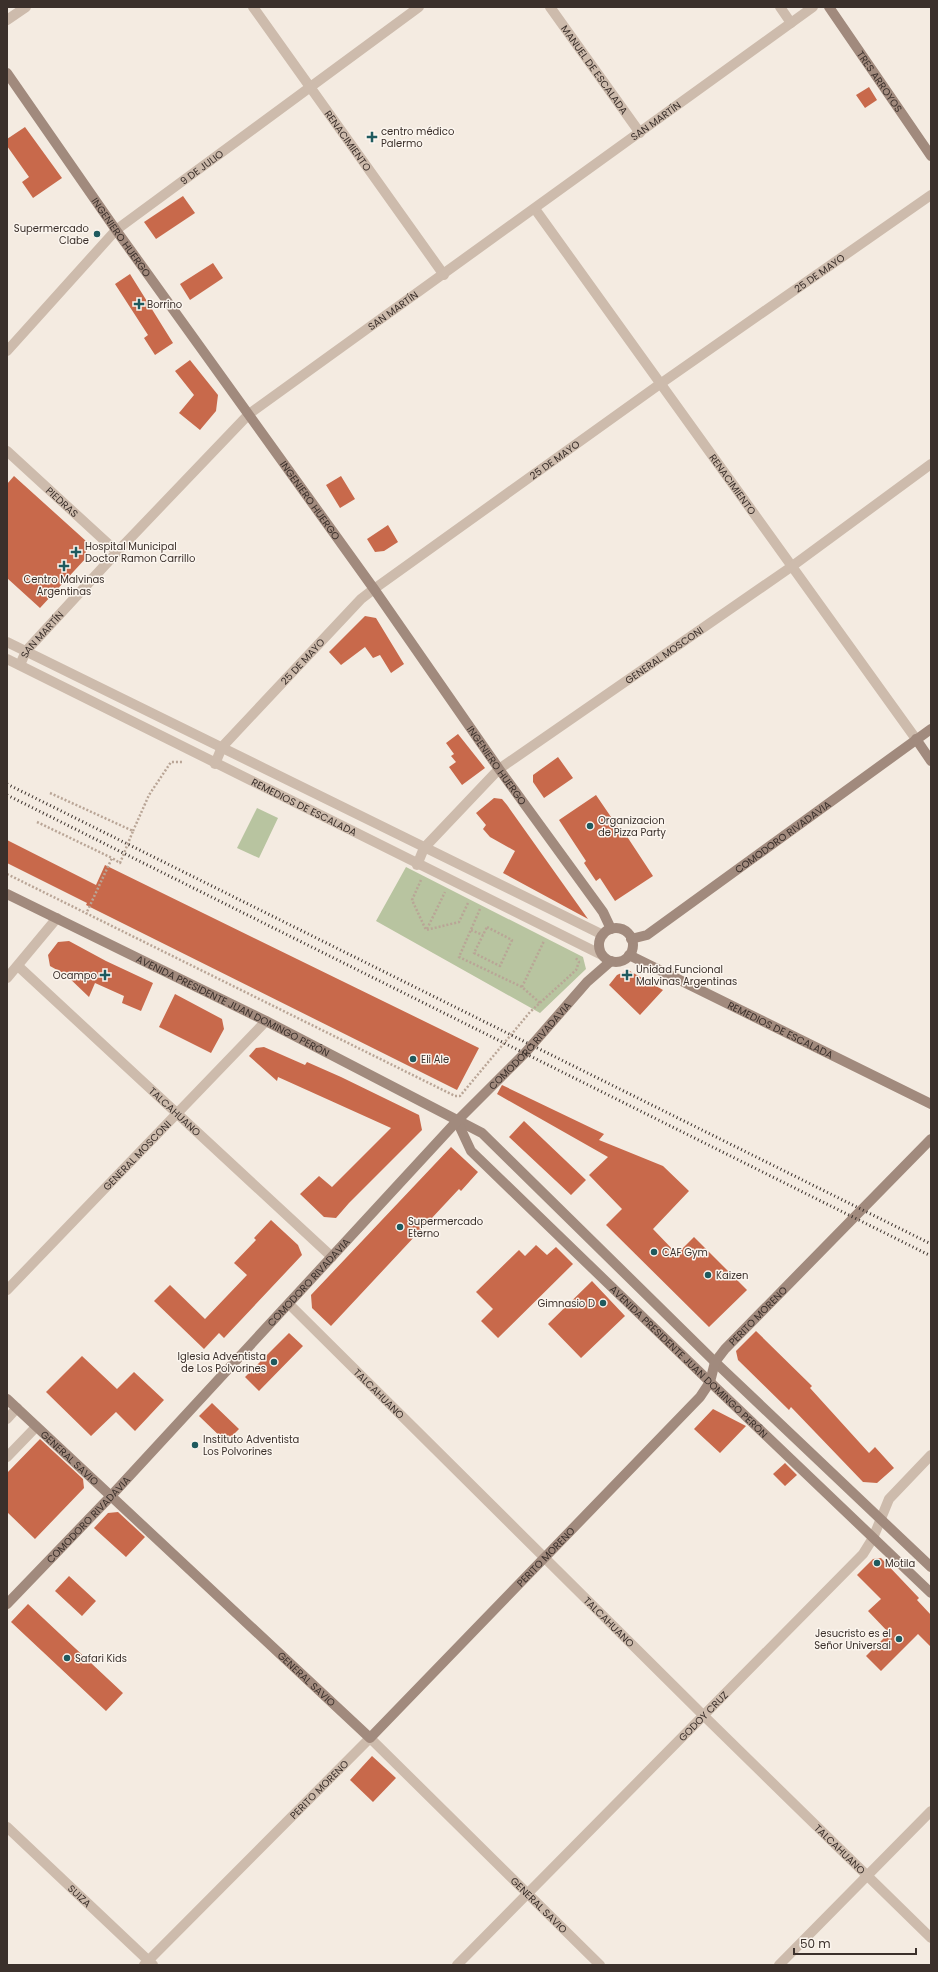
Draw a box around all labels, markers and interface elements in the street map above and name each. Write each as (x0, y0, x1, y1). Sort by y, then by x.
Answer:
street label: MANUEL DE ESCALADA (557, 22, 632, 118)
street label: TRES ARROYOS (853, 48, 906, 115)
street label: SAN MARTÍN (628, 98, 684, 144)
street label: RENACIMIENTO (321, 107, 375, 175)
place label: centro médico Palermo (381, 124, 454, 151)
marker: centro médico Palermo (366, 131, 378, 143)
street label: 9 DE JULIO (177, 146, 227, 189)
street label: INGENIERO HUERGO (88, 195, 154, 280)
place label: Supermercado Clabe (14, 221, 89, 248)
marker: Supermercado Clabe (92, 229, 102, 239)
street label: 25 DE MAYO (791, 250, 848, 296)
street label: SAN MARTÍN (365, 287, 421, 334)
place label: Borrino (147, 297, 182, 312)
marker: Borrino (134, 299, 144, 309)
street label: 25 DE MAYO (527, 437, 583, 483)
street label: RENACIMIENTO (705, 451, 760, 518)
street label: INGENIERO HUERGO (276, 458, 344, 543)
street label: PIEDRAS (42, 483, 82, 521)
place label: Hospital Municipal Doctor Ramon Carrillo (85, 539, 195, 566)
marker: Hospital Municipal Doctor Ramon Carrillo (70, 546, 82, 558)
marker: Centro Malvinas Argentinas (58, 560, 70, 572)
place label: Centro Malvinas Argentinas (23, 572, 105, 599)
street label: SAN MARTÍN (17, 608, 67, 660)
street label: GENERAL MOSCONI (622, 623, 707, 688)
street label: 25 DE MAYO (277, 635, 329, 688)
street label: INGENIERO HUERGO (463, 723, 530, 808)
street label: REMEDIOS DE ESCALADA (249, 775, 360, 840)
street label: COMODORO RIVADAVIA (732, 797, 834, 877)
place label: Organizacion de Pizza Party (598, 813, 666, 840)
marker: Organizacion de Pizza Party (585, 821, 595, 831)
street label: AVENIDA PRESIDENTE JUAN DOMINGO PERÓN (134, 951, 332, 1061)
place label: Unidad Funcional Malvinas Argentinas (636, 962, 737, 989)
place label: Ocampo (53, 968, 97, 983)
marker: Unidad Funcional Malvinas Argentinas (621, 969, 633, 981)
marker: Ocampo (100, 970, 110, 980)
street label: COMODORO RIVADAVIA (485, 998, 575, 1093)
street label: REMEDIOS DE ESCALADA (725, 998, 836, 1063)
place label: Eli Ale (421, 1052, 449, 1067)
marker: Eli Ale (408, 1054, 418, 1064)
street label: TALCAHUANO (145, 1084, 204, 1140)
street label: GENERAL MOSCONI (100, 1117, 175, 1194)
place label: Supermercado Eterno (408, 1214, 483, 1241)
marker: Supermercado Eterno (395, 1222, 405, 1232)
street label: COMODORO RIVADAVIA (264, 1235, 354, 1330)
place label: CAF Gym (662, 1245, 708, 1260)
marker: CAF Gym (649, 1247, 659, 1257)
place label: Kaizen (716, 1268, 748, 1283)
marker: Kaizen (703, 1270, 713, 1280)
street label: AVENIDA PRESIDENTE JUAN DOMINGO PERÓN (606, 1282, 771, 1441)
street label: PERITO MORENO (725, 1283, 791, 1349)
place label: Gimnasio D (537, 1296, 595, 1311)
marker: Gimnasio D (598, 1298, 608, 1308)
place label: Iglesia Adventista de Los Polvorines (178, 1349, 266, 1376)
marker: Iglesia Adventista de Los Polvorines (269, 1357, 279, 1367)
street label: TALCAHUANO (350, 1365, 408, 1423)
street label: GENERAL SAVIO (37, 1427, 102, 1489)
place label: Instituto Adventista Los Polvorines (203, 1432, 299, 1459)
marker: Instituto Adventista Los Polvorines (190, 1440, 200, 1450)
street label: COMODORO RIVADAVIA (43, 1473, 134, 1567)
street label: PERITO MORENO (513, 1524, 578, 1590)
place label: Motila (885, 1556, 915, 1571)
marker: Motila (872, 1558, 882, 1568)
street label: TALCAHUANO (580, 1593, 638, 1651)
place label: Jesucristo es el Señor Universal (814, 1626, 891, 1653)
marker: Jesucristo es el Señor Universal (894, 1634, 904, 1644)
street label: GENERAL SAVIO (274, 1648, 339, 1710)
place label: Safari Kids (75, 1651, 127, 1666)
marker: Safari Kids (62, 1653, 72, 1663)
street label: GODOY CRUZ (675, 1688, 732, 1745)
street label: PERITO MORENO (286, 1757, 352, 1823)
street label: TALCAHUANO (811, 1821, 869, 1878)
street label: GENERAL SAVIO (507, 1874, 571, 1937)
street label: SUIZA (64, 1881, 95, 1911)
scale bar (794, 1930, 916, 1956)
text: 50 m (800, 1935, 831, 1952)

